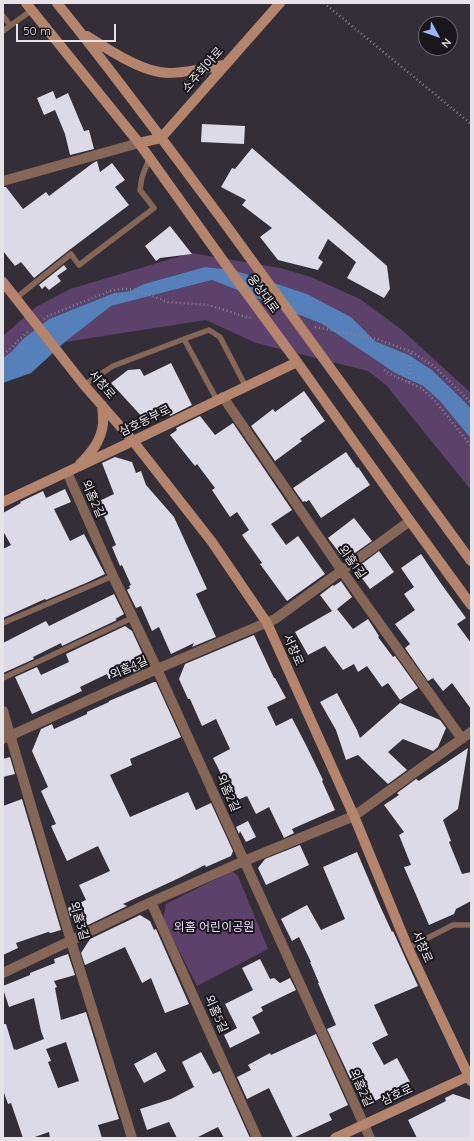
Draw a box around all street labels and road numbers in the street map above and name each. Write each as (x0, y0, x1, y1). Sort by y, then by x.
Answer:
street label: 소주회야로 (179, 44, 227, 96)
street label: 웅상대로 (244, 272, 282, 316)
street label: 서창로 (86, 368, 118, 402)
street label: 삼호동부로 (117, 402, 173, 440)
street label: 외홈2길 (78, 478, 108, 520)
street label: 외홈1길 (335, 542, 369, 582)
street label: 서창로 (280, 632, 306, 668)
street label: 외홈4길 (108, 653, 150, 683)
street label: 외홈2길 (213, 772, 243, 814)
street label: 외홈3길 (67, 900, 91, 942)
street label: 서창로 (409, 929, 435, 965)
street label: 외홈5길 (201, 993, 231, 1035)
street label: 외홈2길 (346, 1067, 376, 1109)
street label: 삼호로 (379, 1081, 415, 1109)

